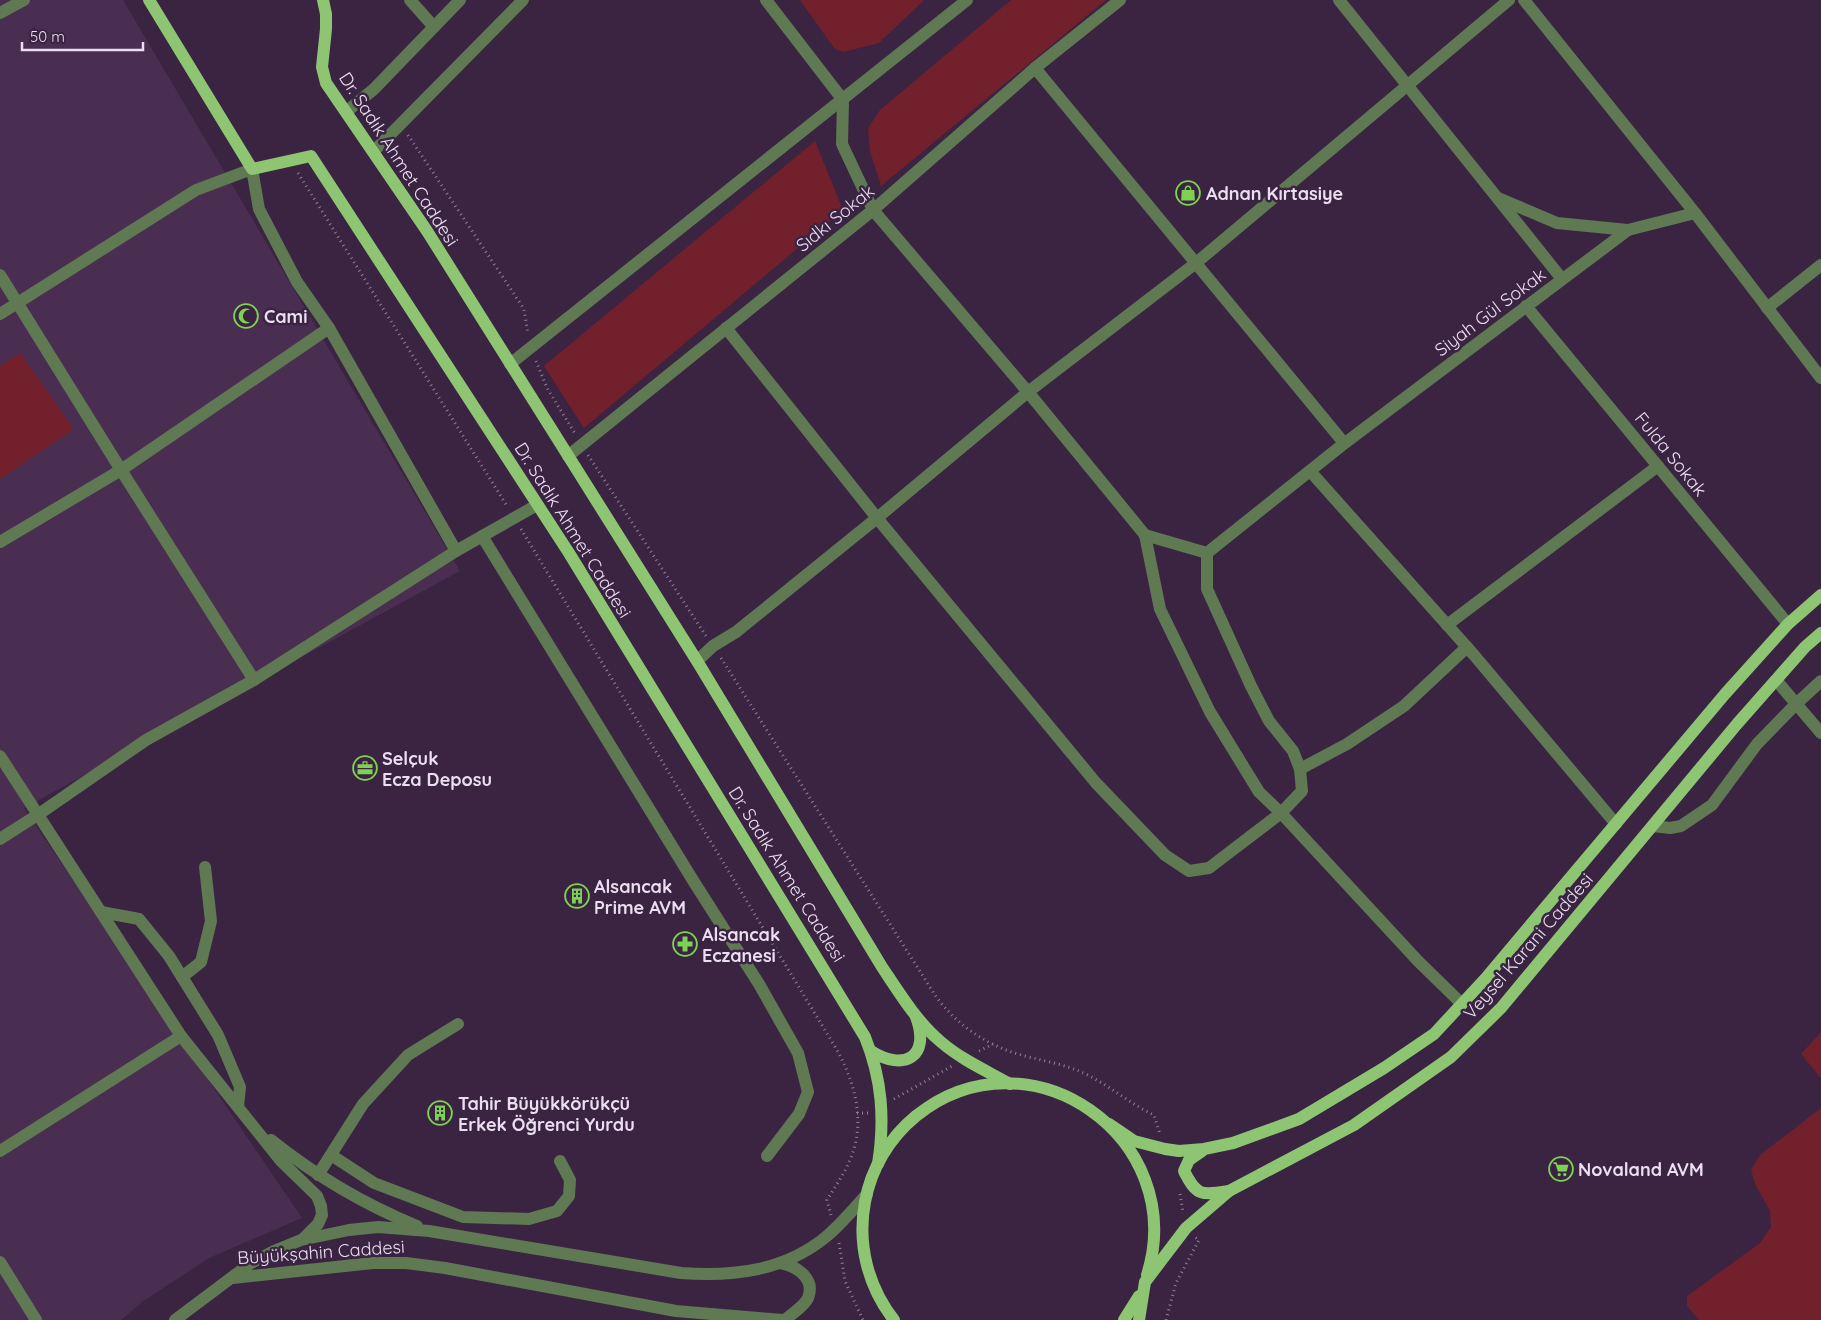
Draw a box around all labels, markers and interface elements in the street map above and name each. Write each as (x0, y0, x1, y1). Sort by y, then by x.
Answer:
scale bar (22, 20, 144, 52)
text: 50 m (30, 27, 65, 46)
street label: Dr. Sadık Ahmet Caddesi (334, 68, 464, 250)
street label: Sıdkı Sokak (791, 179, 879, 257)
shop icon: Adnan Kırtasiye (1175, 180, 1201, 206)
place label: Adnan Kırtasiye (1206, 182, 1343, 205)
street label: Siyah Gül Sokak (1430, 263, 1550, 361)
mosque icon: Cami (233, 303, 259, 329)
place label: Cami (264, 305, 307, 328)
street label: Fulda Sokak (1630, 407, 1712, 501)
street label: Dr. Sadık Ahmet Caddesi (509, 438, 637, 622)
place label: Selçuk Ecza Deposu (382, 747, 492, 791)
office icon: Selçuk Ecza Deposu (352, 755, 378, 781)
street label: Dr. Sadık Ahmet Caddesi (723, 782, 851, 966)
street label: Veysel Karani Caddesi (1458, 868, 1598, 1024)
place label: Alsancak Prime AVM (594, 875, 686, 919)
building icon: Alsancak Prime AVM (564, 883, 590, 909)
place label: Alsancak Eczanesi (702, 923, 780, 967)
pharmacy icon: Alsancak Eczanesi (672, 931, 698, 957)
place label: Tahir Büyükkörükçü Erkek Öğrenci Yurdu (458, 1092, 635, 1136)
building icon: Tahir Büyükkörükçü Erkek Öğrenci Yurdu (427, 1100, 453, 1126)
supermarket icon: Novaland AVM (1548, 1156, 1574, 1182)
place label: Novaland AVM (1578, 1158, 1704, 1181)
street label: Büyükşahin Caddesi (237, 1235, 405, 1269)

